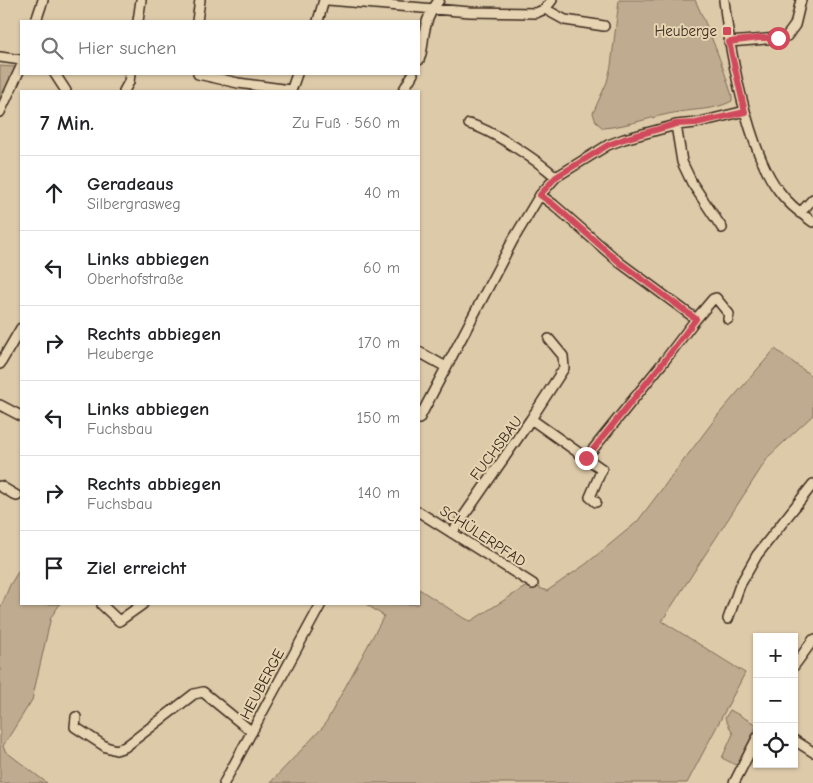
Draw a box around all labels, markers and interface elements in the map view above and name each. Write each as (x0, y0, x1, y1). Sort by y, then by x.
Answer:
search box (20, 20, 420, 75)
place label: Heuberge (654, 22, 717, 40)
marker: Heuberge (721, 25, 733, 37)
route start (767, 27, 790, 50)
icon: search (38, 34, 66, 62)
text: Hier suchen (78, 37, 176, 59)
text: 7 Min. (40, 111, 94, 135)
text: Zu Fuß · 560 m (292, 114, 400, 132)
text: Geradeaus (87, 173, 173, 195)
icon: ahead (40, 179, 68, 207)
text: 40 m (364, 184, 400, 202)
text: Silbergrasweg (87, 195, 181, 213)
text: Links abbiegen (87, 248, 209, 270)
icon: left (40, 254, 68, 282)
text: 60 m (363, 259, 400, 277)
text: Oberhofstraße (87, 270, 184, 288)
text: Rechts abbiegen (87, 323, 221, 345)
icon: right (40, 329, 68, 357)
text: 170 m (358, 334, 400, 352)
text: Heuberge (87, 345, 154, 363)
text: Links abbiegen (87, 398, 209, 420)
icon: left (40, 404, 68, 432)
text: 150 m (357, 409, 400, 427)
street label: FUCHSBAU (466, 412, 526, 484)
text: Fuchsbau (87, 420, 152, 438)
route end (575, 447, 598, 470)
text: Rechts abbiegen (87, 473, 221, 495)
icon: right (40, 479, 68, 507)
text: 140 m (358, 484, 400, 502)
text: Fuchsbau (87, 495, 152, 513)
street label: SCHÜLERPFAD (436, 501, 530, 571)
icon: arrive (40, 554, 68, 582)
text: Ziel erreicht (87, 557, 186, 579)
map controls (753, 633, 798, 768)
button: + (753, 633, 798, 678)
street label: HEUBERGE (236, 646, 288, 722)
button: − (753, 678, 798, 723)
button: locate (753, 723, 798, 768)

